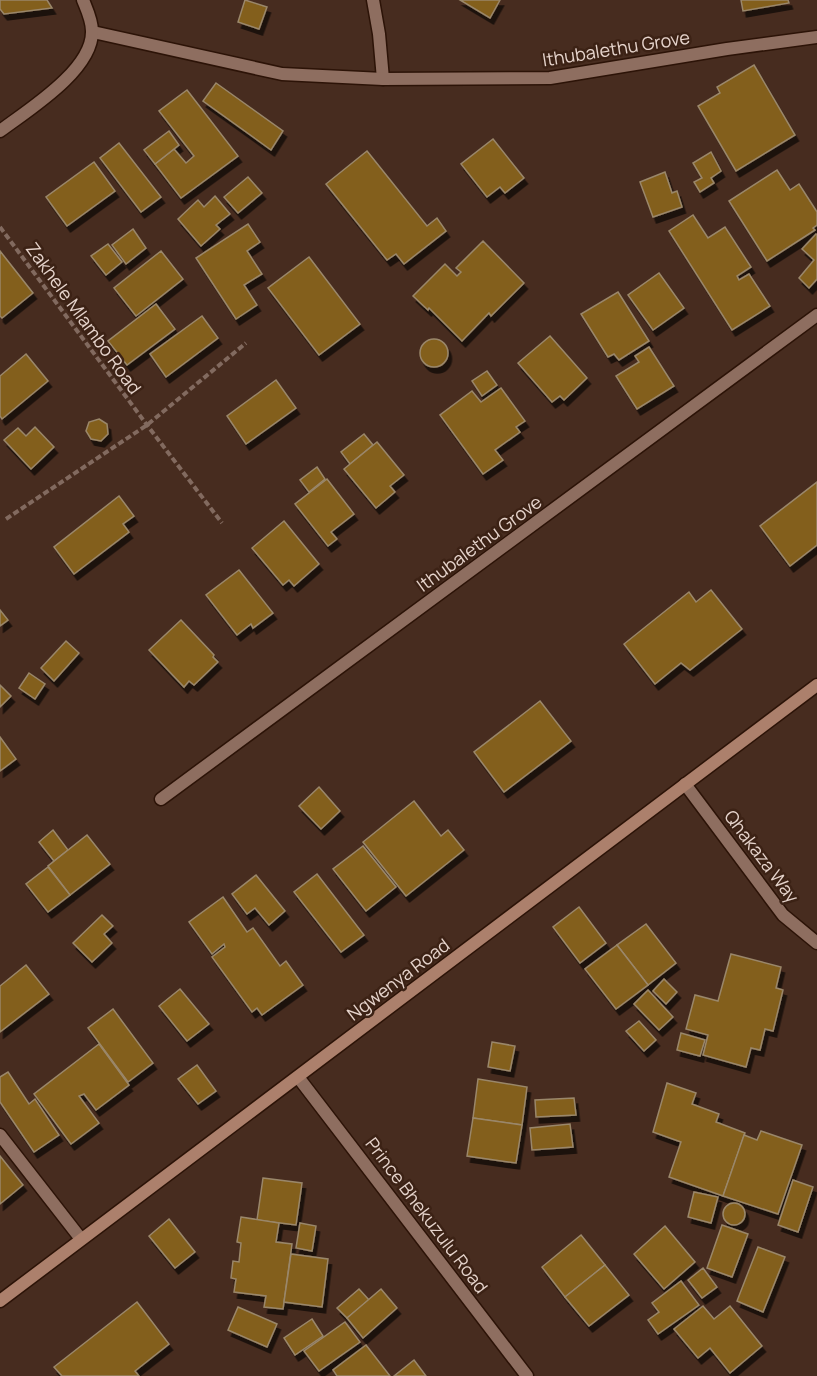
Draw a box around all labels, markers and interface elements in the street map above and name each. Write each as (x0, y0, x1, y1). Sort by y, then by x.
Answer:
street label: Ithubalethu Grove (541, 24, 691, 72)
street label: Zakhele Mlambo Road (21, 237, 147, 399)
street label: Ithubalethu Grove (412, 490, 546, 596)
street label: Qhakaza Way (719, 805, 805, 908)
street label: Ngwenya Road (342, 933, 454, 1025)
street label: Prince Bhekuzulu Road (360, 1132, 494, 1298)

